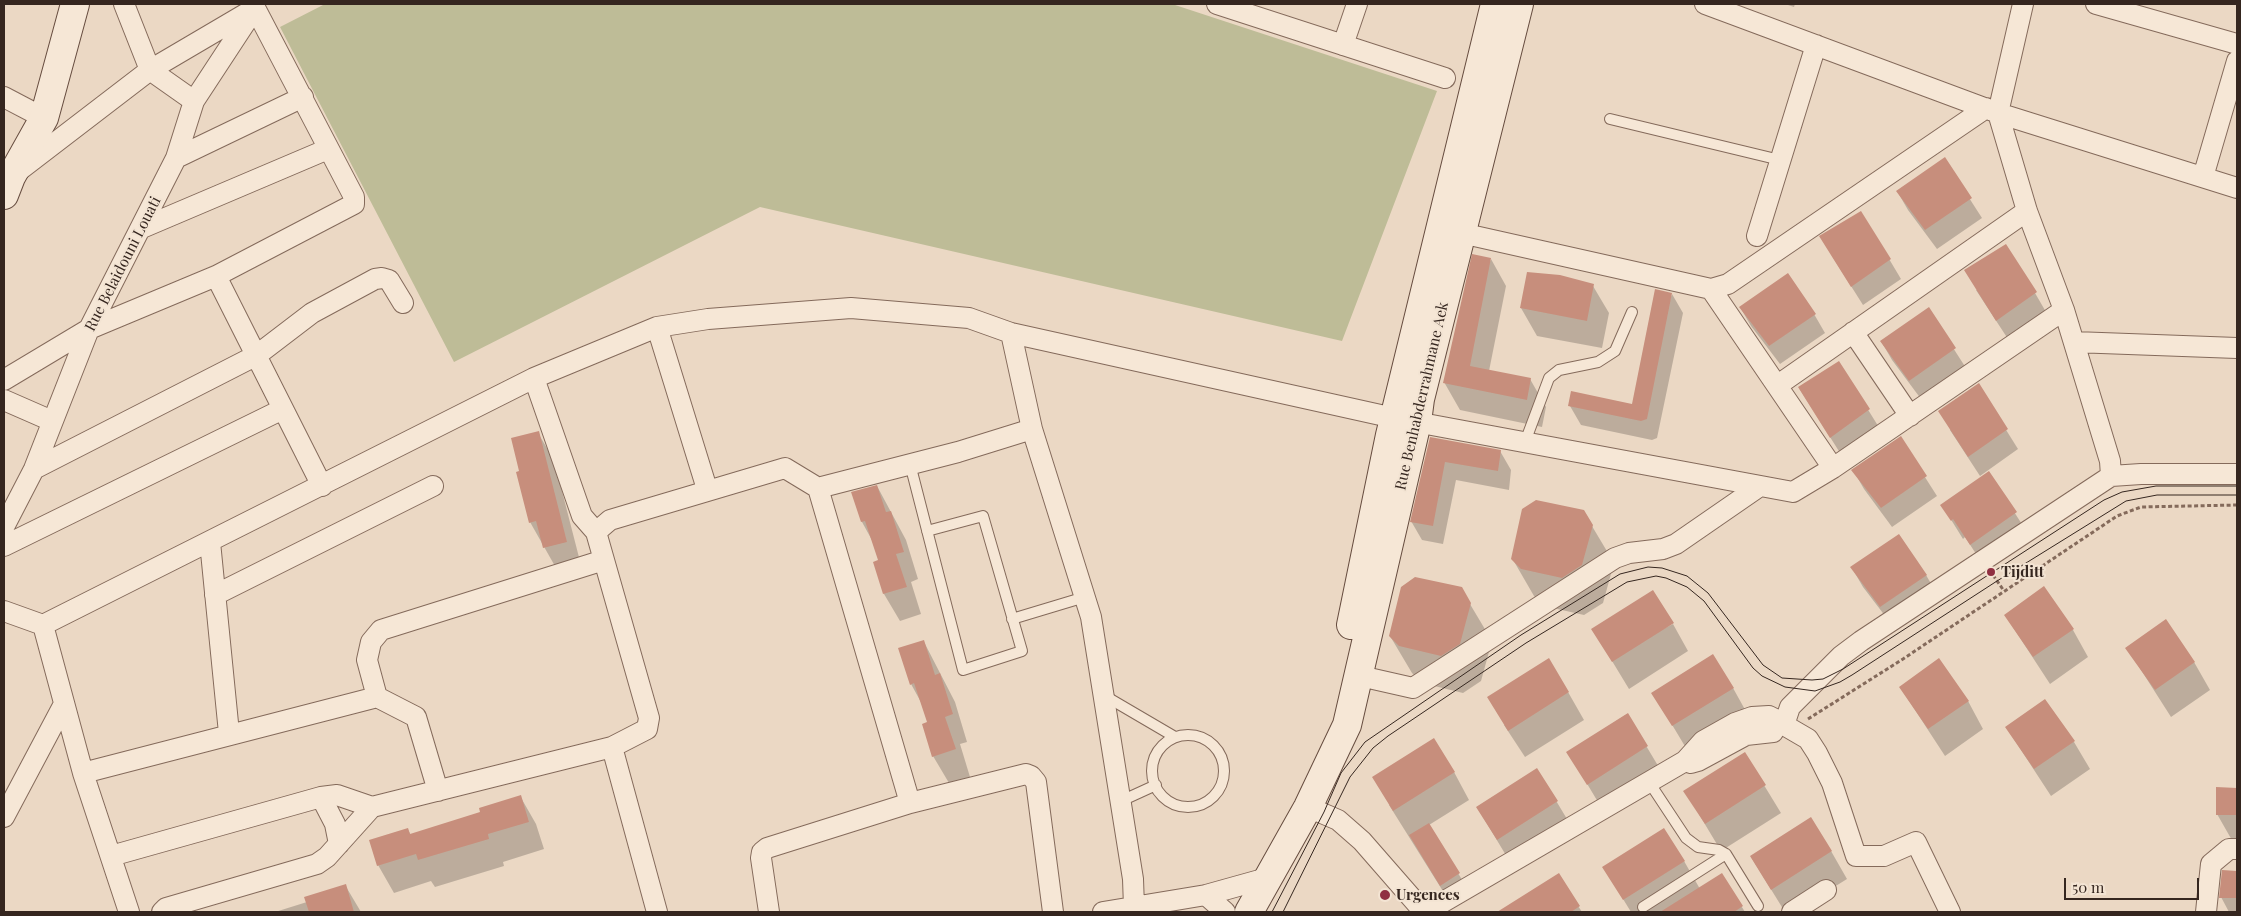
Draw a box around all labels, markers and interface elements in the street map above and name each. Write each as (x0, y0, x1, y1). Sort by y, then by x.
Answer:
street label: Rue Belaidouni Louati (81, 194, 165, 334)
street label: Rue Benhabderrahmane Aek (1392, 300, 1452, 492)
place label: Tijditt (2001, 563, 2044, 581)
marker: Tijditt (1985, 566, 1997, 578)
scale bar (2066, 868, 2201, 900)
text: 50 m (2072, 877, 2104, 897)
place label: Urgences (1396, 886, 1460, 904)
marker: Urgences (1378, 888, 1392, 902)

